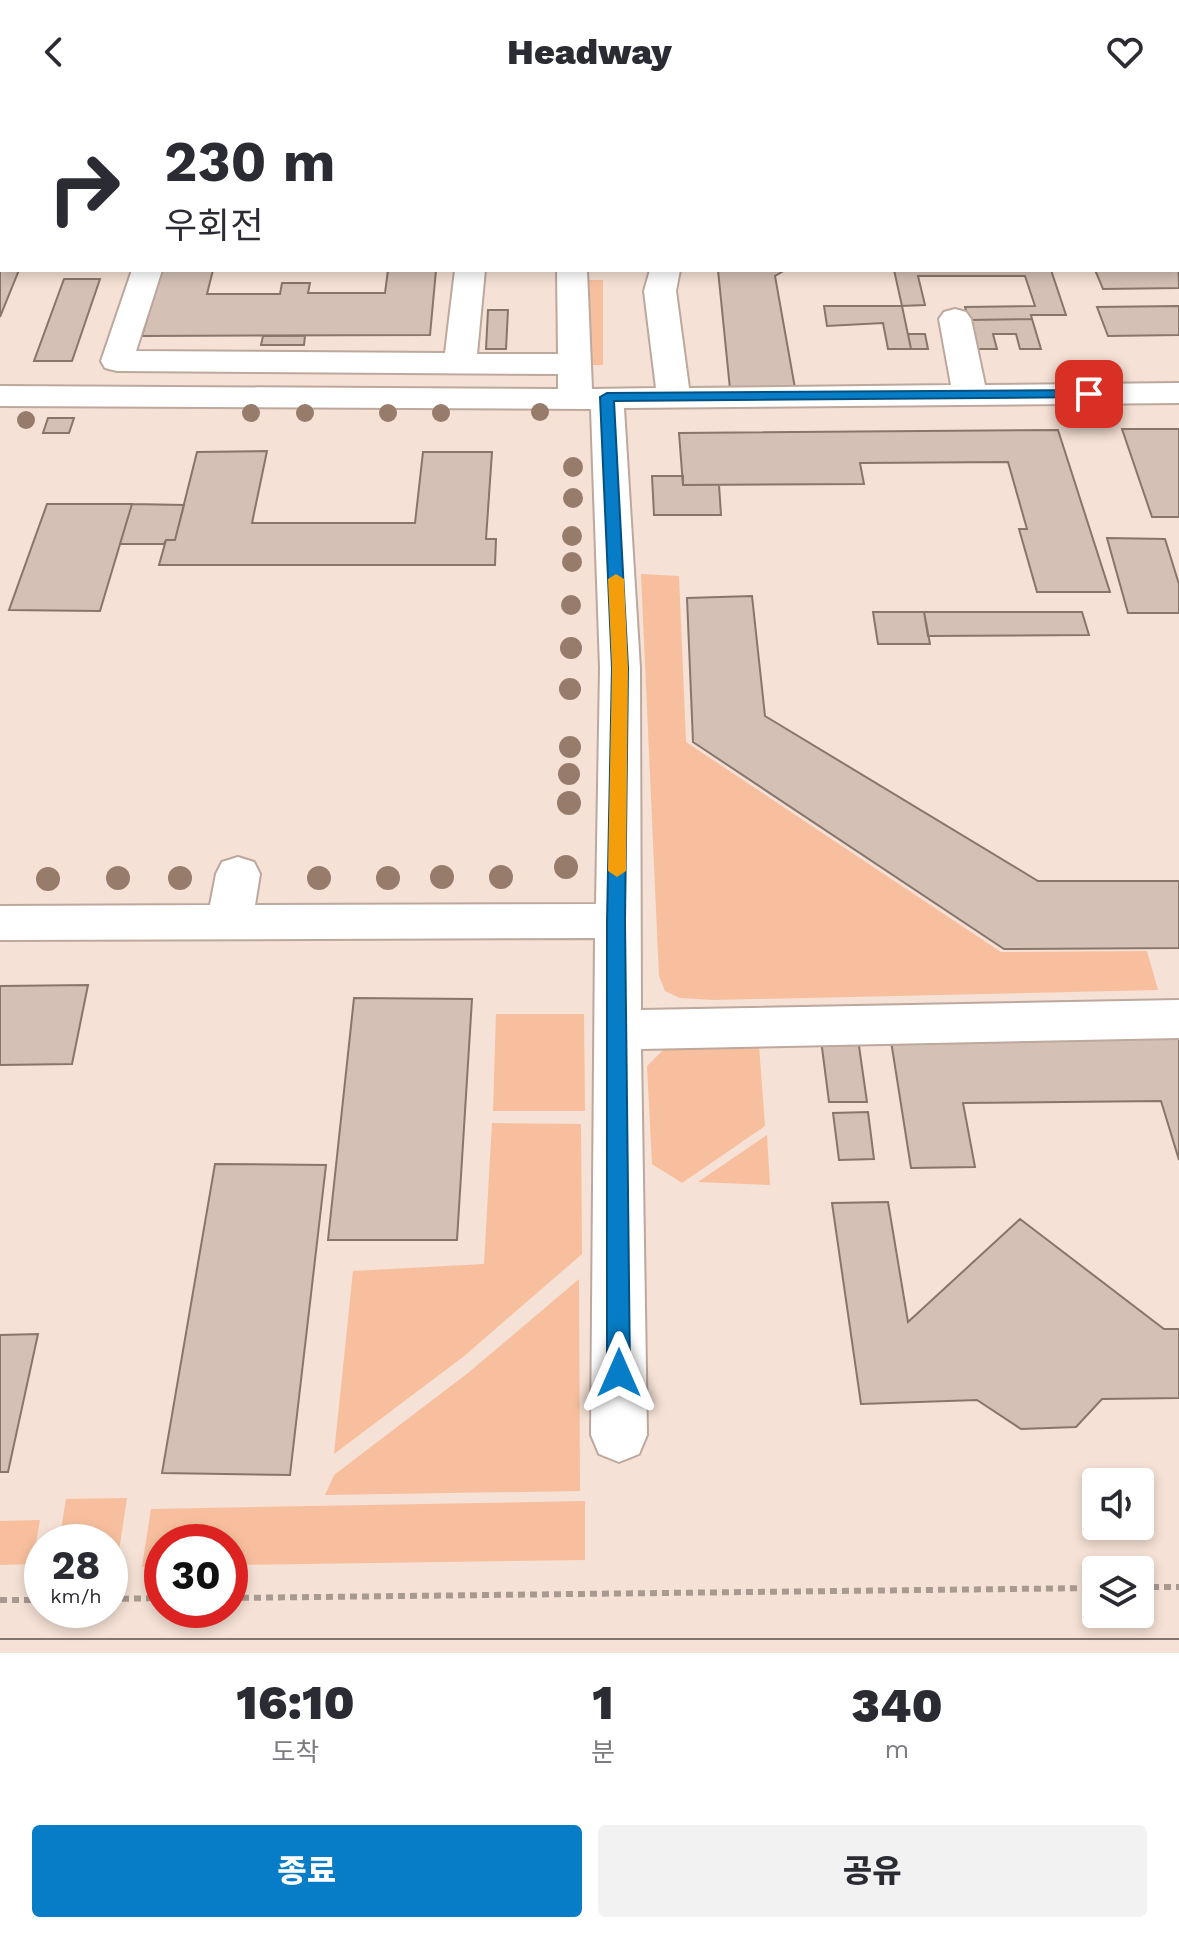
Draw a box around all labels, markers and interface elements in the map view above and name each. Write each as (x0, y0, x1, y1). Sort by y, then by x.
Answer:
icon: back (32, 30, 76, 74)
icon: heart (1103, 30, 1147, 74)
text: Headway (507, 31, 672, 73)
text: 230 m (164, 129, 335, 195)
icon: right (32, 136, 136, 240)
text: 우회전 (164, 205, 263, 247)
pin (1055, 360, 1123, 428)
icon: arrive (1067, 372, 1111, 416)
position arrow (577, 1331, 661, 1415)
map controls (1082, 1468, 1154, 1628)
button: sound (1082, 1468, 1154, 1540)
speed limit sign: 30 (144, 1524, 248, 1628)
text: 28 (52, 1542, 100, 1589)
button: layers (1082, 1556, 1154, 1628)
text: km/h (50, 1584, 102, 1608)
text: 16:10 (236, 1674, 355, 1731)
text: 1 (592, 1674, 614, 1731)
text: 340 (851, 1677, 943, 1734)
text: m (885, 1734, 909, 1764)
text: 도착 (272, 1737, 319, 1767)
text: 분 (591, 1737, 615, 1767)
button: 종료 (32, 1825, 582, 1917)
button: 공유 (598, 1825, 1147, 1917)

